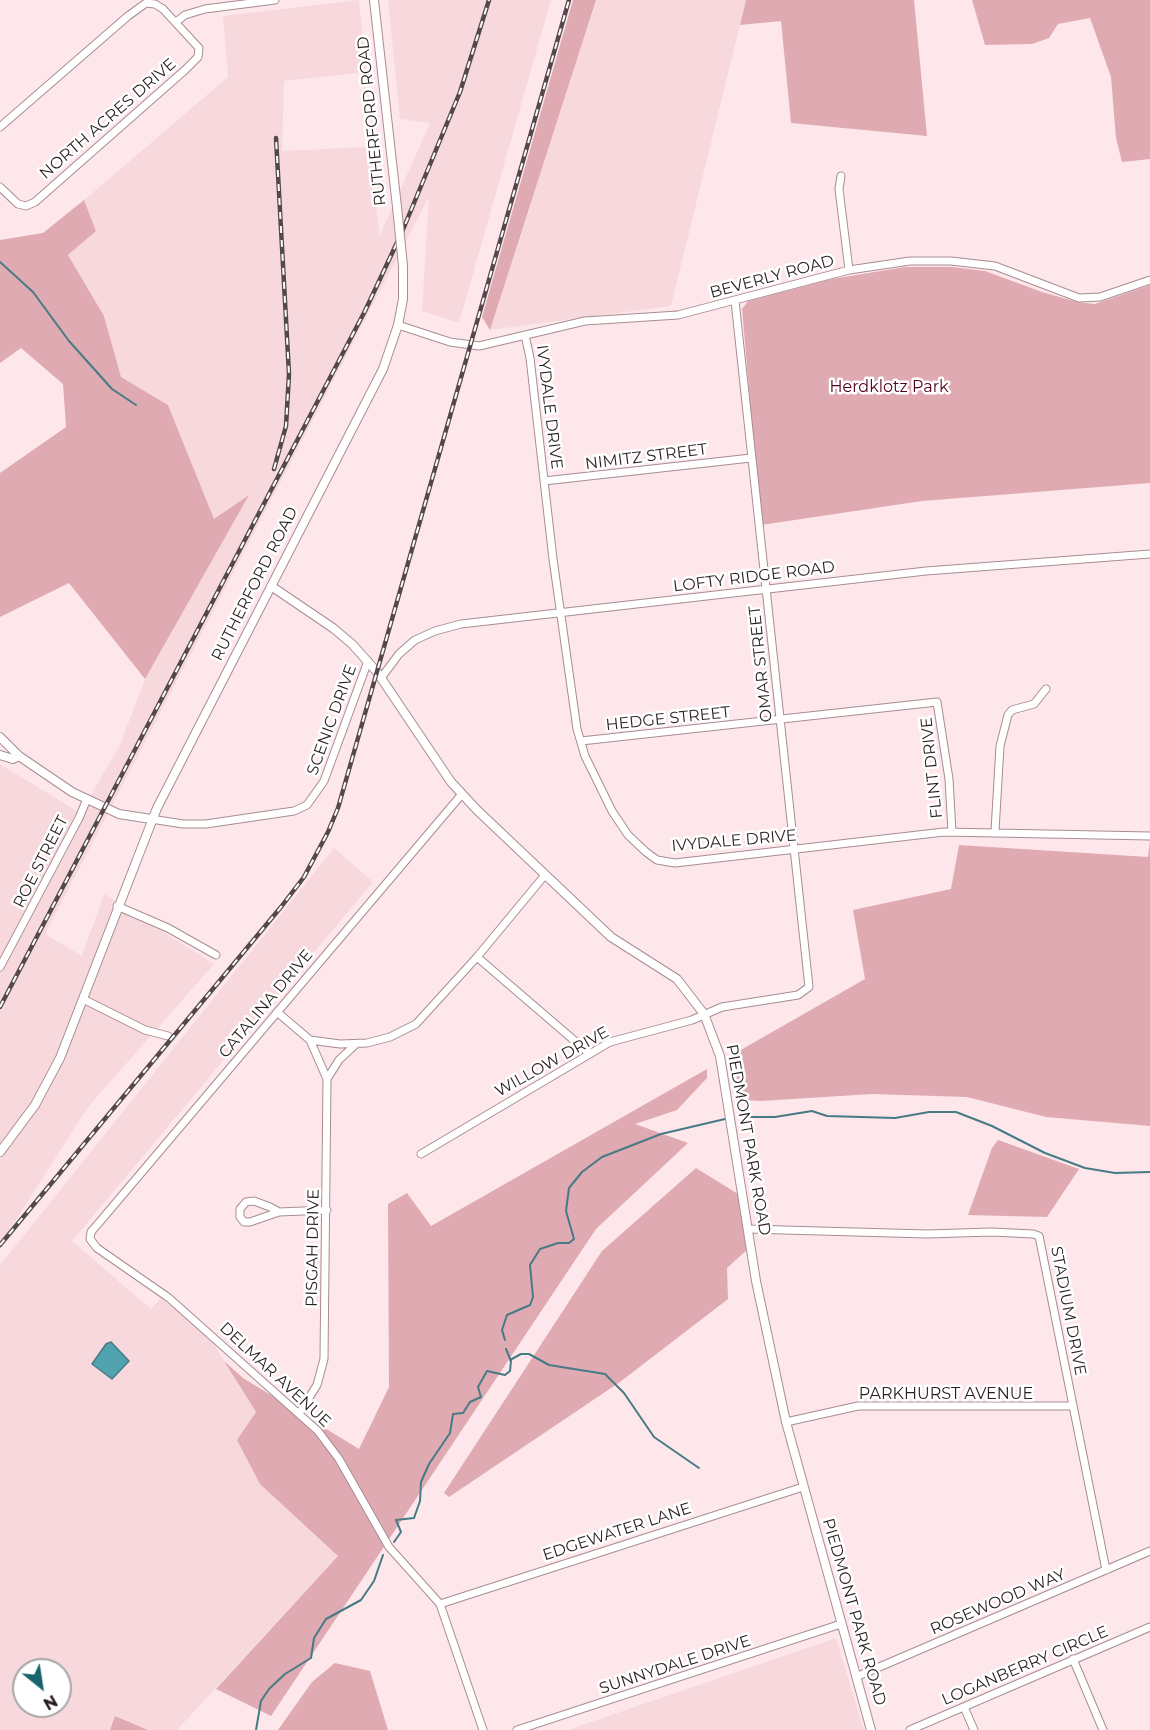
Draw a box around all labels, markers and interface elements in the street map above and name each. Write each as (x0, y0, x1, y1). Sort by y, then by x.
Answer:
street label: RUTHERFORD ROAD (354, 35, 390, 207)
street label: NORTH ACRES DRIVE (36, 55, 180, 183)
street label: BEVERLY ROAD (708, 251, 836, 303)
street label: IVYDALE DRIVE (532, 344, 566, 470)
park label: Herdklotz Park (829, 377, 949, 397)
street label: NIMITZ STREET (584, 440, 708, 474)
street label: RUTHERFORD ROAD (208, 504, 302, 664)
street label: LOFTY RIDGE ROAD (672, 558, 836, 596)
street label: OMAR STREET (745, 605, 777, 723)
street label: SCENIC DRIVE (303, 662, 361, 778)
street label: HEDGE STREET (605, 703, 731, 735)
street label: FLINT DRIVE (917, 716, 947, 820)
street label: ROE STREET (10, 813, 72, 911)
street label: IVYDALE DRIVE (671, 826, 797, 856)
street label: CATALINA DRIVE (215, 946, 317, 1062)
street label: WILLOW DRIVE (492, 1023, 612, 1101)
street label: PIEDMONT PARK ROAD (722, 1043, 774, 1237)
street label: PISGAH DRIVE (302, 1189, 324, 1307)
street label: STADIUM DRIVE (1046, 1245, 1090, 1377)
street label: DELMAR AVENUE (216, 1319, 334, 1431)
street label: PARKHURST AVENUE (859, 1384, 1033, 1404)
street label: EDGEWATER LANE (540, 1499, 694, 1565)
street label: PIEDMONT PARK ROAD (818, 1516, 890, 1708)
street label: ROSEWOOD WAY (927, 1565, 1069, 1639)
street label: LOGANBERRY CIRCLE (939, 1622, 1111, 1710)
street label: SUNNYDALE DRIVE (597, 1631, 753, 1699)
north arrow (12, 1658, 72, 1718)
text: N (40, 1691, 61, 1714)

